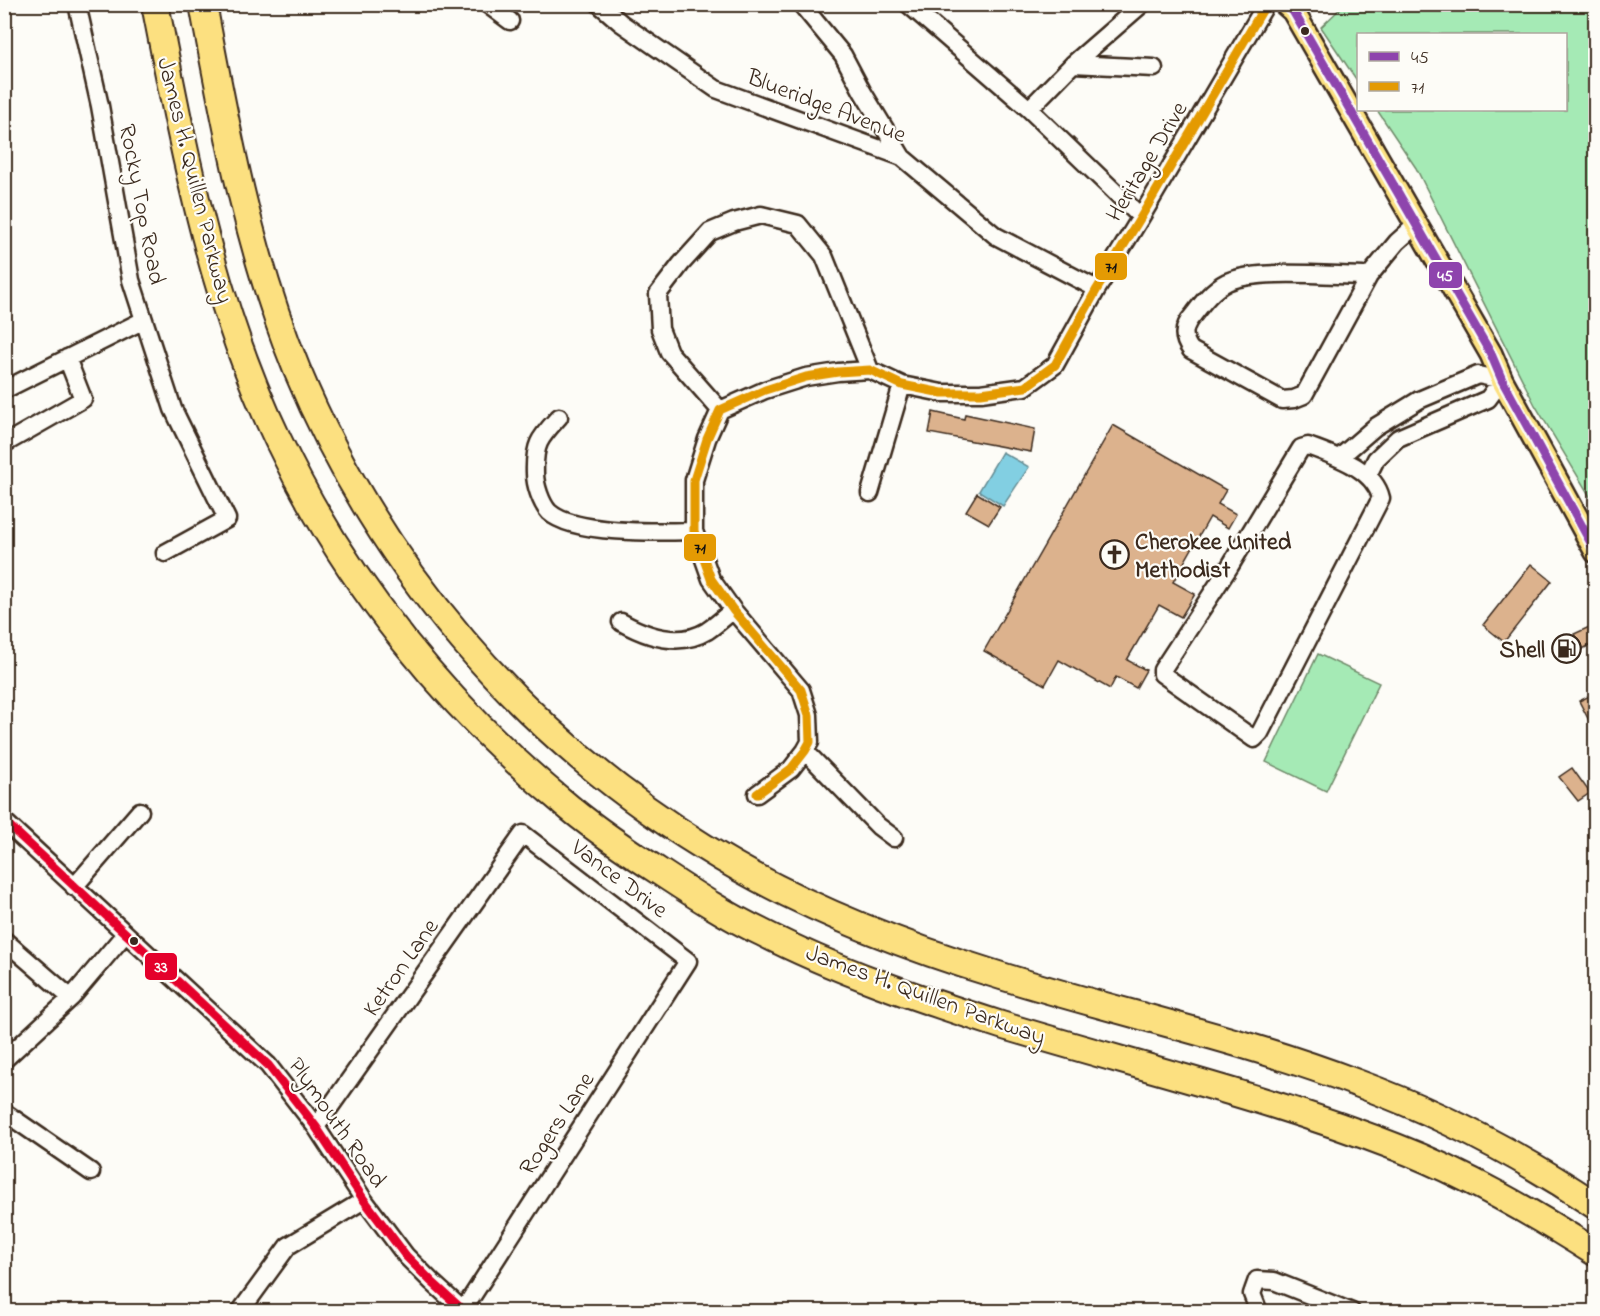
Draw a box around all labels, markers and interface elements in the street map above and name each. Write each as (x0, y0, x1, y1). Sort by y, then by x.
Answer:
unlabelled marker (1299, 25, 1311, 37)
legend (1357, 33, 1567, 111)
text: 45 (1411, 46, 1429, 72)
street label: James H. Quillen Parkway (145, 54, 241, 308)
street label: Blueridge Avenue (741, 61, 911, 154)
text: 71 (1411, 76, 1424, 102)
street label: Heritage Drive (1098, 95, 1198, 229)
street label: Rocky Top Road (107, 121, 173, 288)
line badge: 71 (1094, 252, 1128, 281)
text: 71 (1105, 256, 1118, 280)
line badge: 45 (1428, 261, 1463, 289)
text: 45 (1436, 265, 1454, 289)
place label: Cherokee United Methodist (1135, 526, 1292, 589)
line badge: 71 (683, 533, 717, 562)
text: 71 (694, 537, 707, 561)
church icon: Cherokee United Methodist (1098, 539, 1130, 571)
fuel station icon: Shell (1550, 633, 1582, 665)
place label: Shell (1499, 634, 1545, 669)
street label: Vance Drive (562, 831, 675, 928)
street label: Ketron Lane (355, 912, 449, 1025)
unlabelled marker (128, 935, 140, 947)
street label: James H. Quillen Parkway (800, 937, 1050, 1057)
line badge: 33 (144, 952, 178, 981)
text: 33 (153, 956, 168, 980)
street label: Plymouth Road (277, 1051, 394, 1197)
street label: Rogers Lane (511, 1065, 605, 1183)

